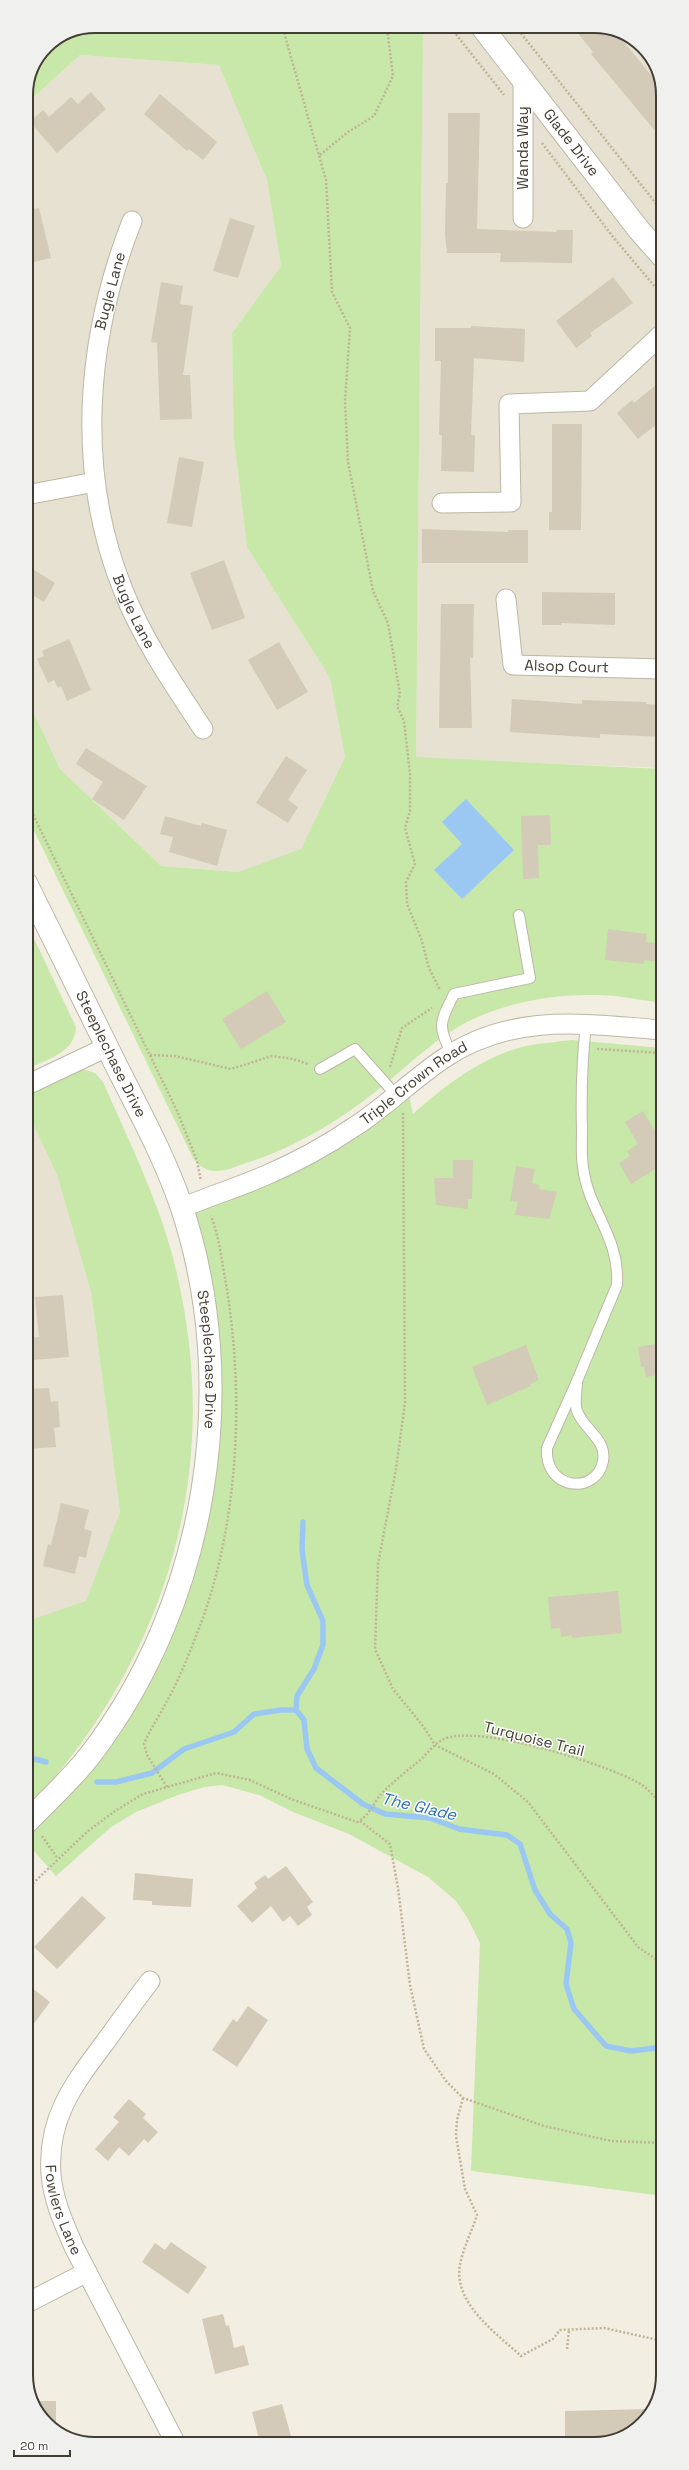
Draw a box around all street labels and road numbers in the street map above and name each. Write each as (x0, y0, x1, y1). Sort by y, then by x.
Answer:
street label: Glade Drive (540, 105, 604, 180)
street label: Wanda Way (513, 106, 532, 190)
street label: Bugle Lane (90, 250, 129, 332)
street label: Bugle Lane (109, 571, 160, 652)
street label: Alsop Court (524, 655, 609, 677)
street label: Steeplechase Drive (72, 987, 151, 1120)
street label: Triple Crown Road (356, 1036, 470, 1129)
street label: Steeplechase Drive (193, 1289, 221, 1430)
street label: Turquoise Trail (482, 1717, 587, 1760)
street label: Fowlers Lane (42, 2164, 87, 2258)

